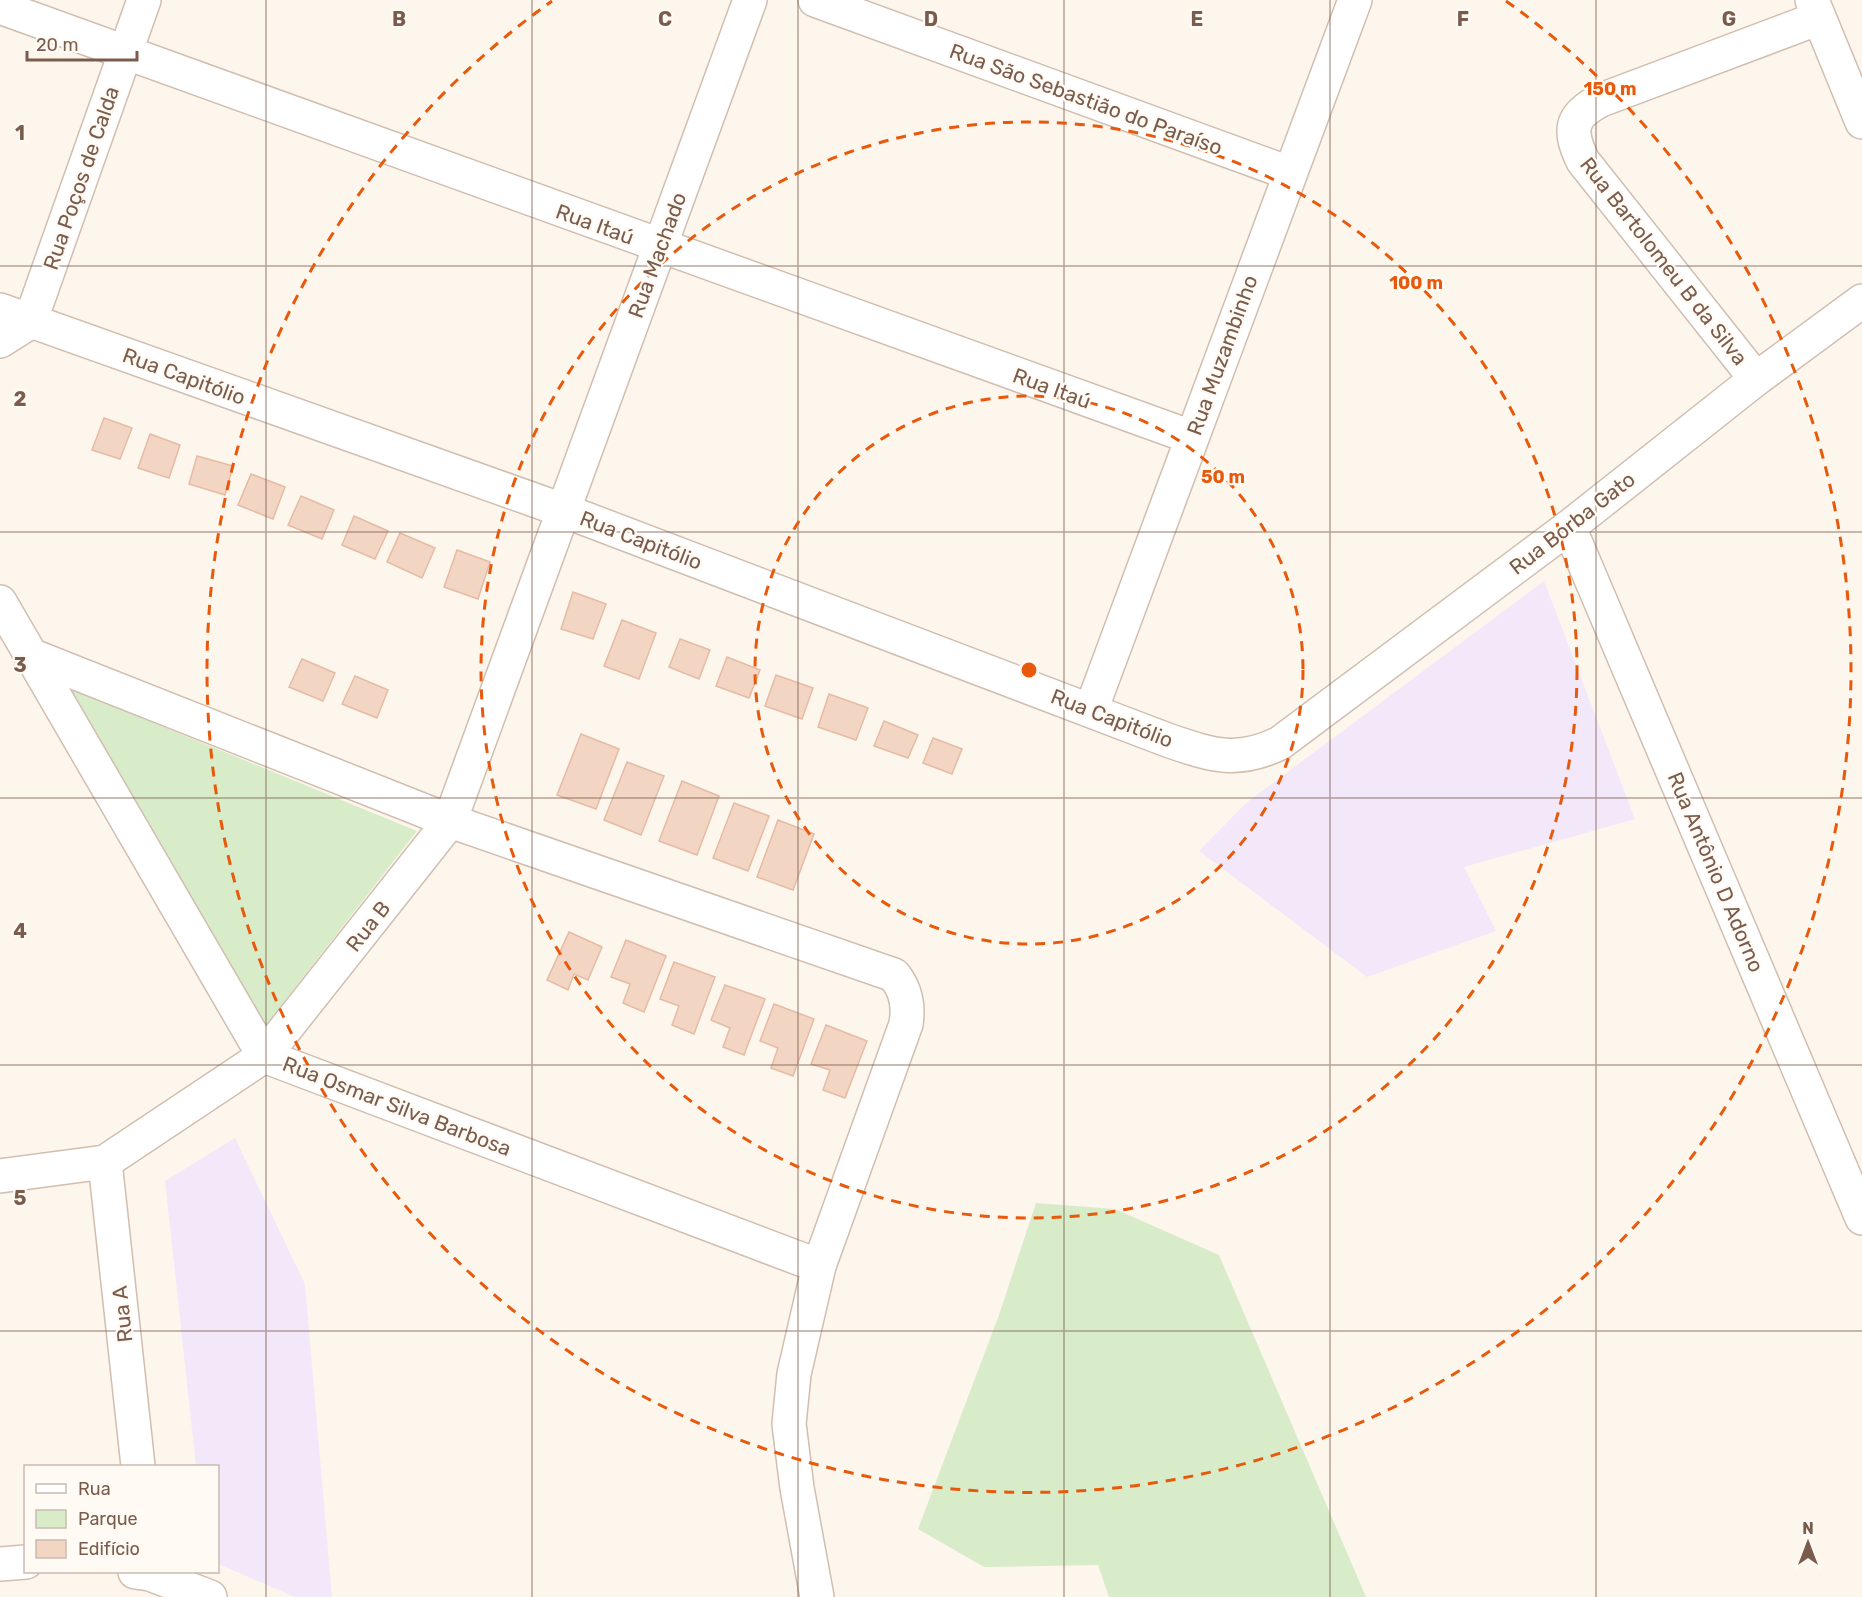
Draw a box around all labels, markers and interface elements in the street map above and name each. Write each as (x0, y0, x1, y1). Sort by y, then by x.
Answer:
text: B (392, 7, 406, 31)
text: C (658, 7, 672, 31)
text: D (924, 7, 938, 31)
text: E (1191, 7, 1203, 31)
text: F (1457, 7, 1469, 31)
text: G (1722, 7, 1736, 31)
scale bar (27, 24, 136, 62)
text: 20 m (36, 34, 78, 56)
street label: Rua São Sebastião do Paraíso (946, 38, 1226, 160)
text: 150 m (1583, 78, 1637, 100)
street label: Rua Poços de Calda (38, 83, 124, 273)
text: 1 (15, 121, 25, 145)
street label: Rua Bartolomeu B da Silva (1575, 152, 1753, 370)
street label: Rua Machado (623, 189, 691, 321)
street label: Rua Itaú (553, 198, 637, 250)
street label: Rua Muzambinho (1181, 272, 1263, 438)
text: 100 m (1389, 272, 1443, 294)
street label: Rua Capitólio (119, 342, 249, 410)
street label: Rua Itaú (1010, 362, 1094, 414)
text: 2 (14, 387, 27, 411)
text: 50 m (1201, 466, 1245, 488)
street label: Rua Borba Gato (1504, 466, 1640, 580)
street label: Rua Capitólio (576, 505, 706, 575)
text: 3 (13, 653, 27, 677)
centre of rings (1019, 660, 1039, 680)
street label: Rua Capitólio (1047, 683, 1177, 753)
street label: Rua Antônio D Adorno (1663, 768, 1769, 976)
street label: Rua B (341, 896, 395, 956)
text: 4 (13, 919, 27, 943)
street label: Rua Osmar Silva Barbosa (279, 1051, 515, 1161)
text: 5 (14, 1186, 27, 1210)
street label: Rua A (107, 1285, 137, 1343)
legend (24, 1465, 219, 1573)
text: Rua (78, 1478, 111, 1500)
text: Parque (78, 1508, 138, 1530)
north arrow (1778, 1513, 1838, 1573)
text: N (1802, 1519, 1814, 1538)
text: Edifício (78, 1538, 140, 1560)

